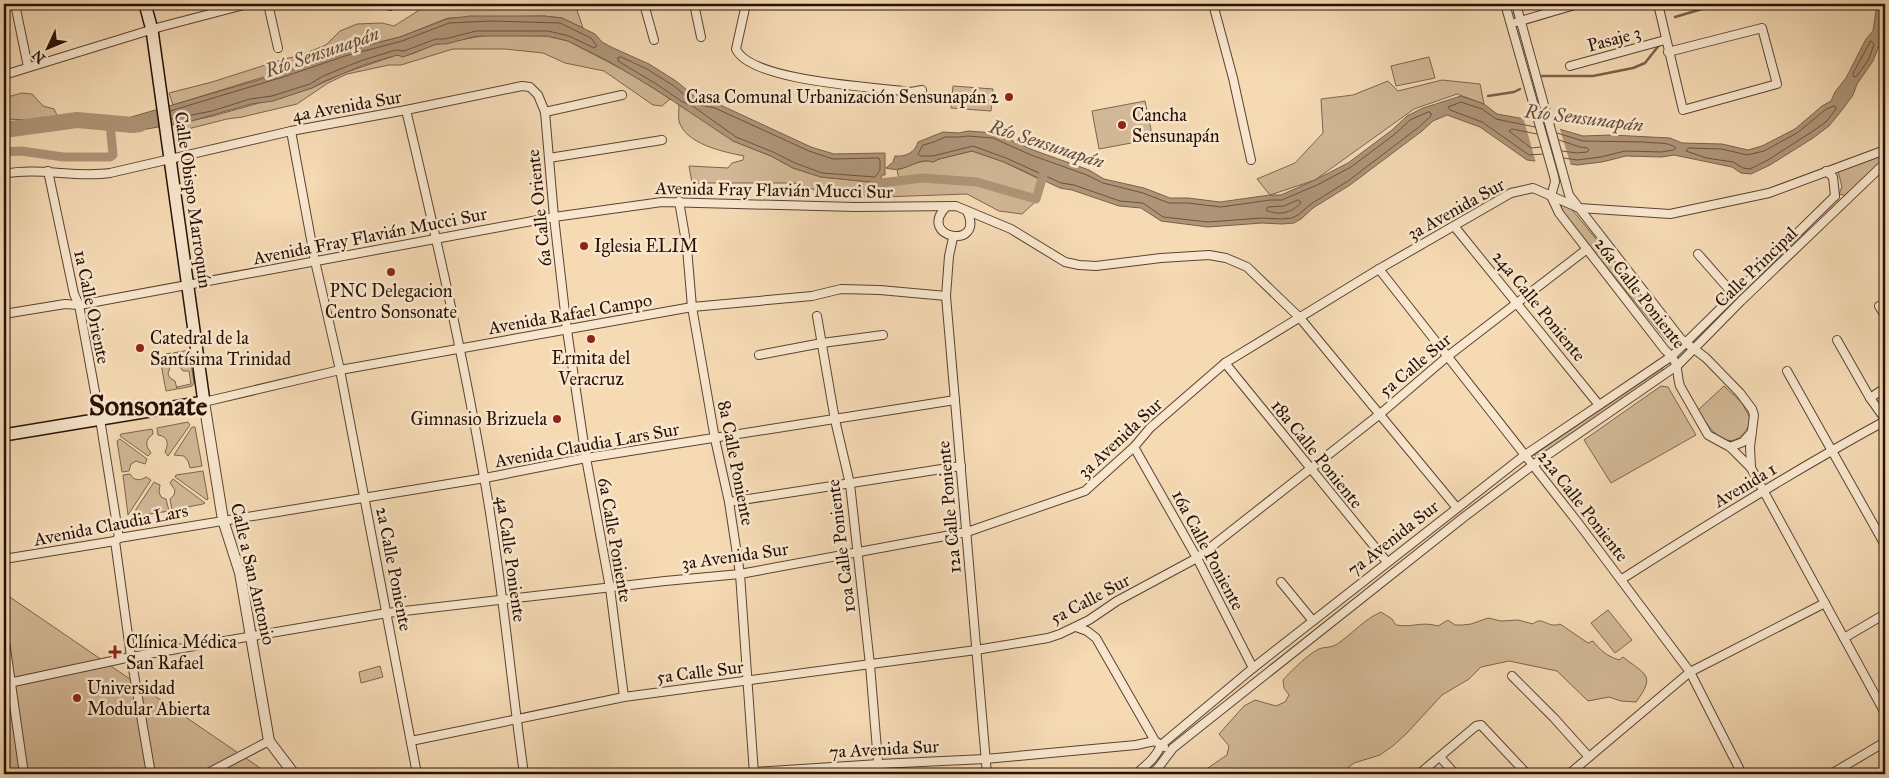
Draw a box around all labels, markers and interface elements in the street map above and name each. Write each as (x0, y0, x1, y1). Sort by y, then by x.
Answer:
street label: Pasaje 3 (1585, 21, 1643, 57)
north arrow (22, 22, 72, 72)
water label: Río Sensunapán (261, 22, 382, 84)
text: N (29, 46, 49, 67)
street label: 4a Avenida Sur (291, 86, 404, 126)
place label: Casa Comunal Urbanización Sensunapán 2 (686, 86, 999, 108)
marker: Casa Comunal Urbanización Sensunapán 2 (1003, 91, 1015, 103)
water label: Río Sensunapán (1522, 99, 1645, 138)
place label: Cancha Sensunapán (1132, 104, 1220, 147)
street label: Calle Obispo Marroquín (169, 110, 216, 290)
water label: Río Sensunapán (986, 114, 1107, 174)
marker: Cancha Sensunapán (1116, 119, 1128, 131)
street label: 6a Calle Oriente (522, 148, 556, 268)
street label: 3a Avenida Sur (1404, 173, 1509, 245)
street label: Avenida Fray Flavián Mucci Sur (654, 177, 893, 203)
street label: Avenida Fray Flavián Mucci Sur (250, 202, 489, 270)
street label: Calle Principal (1710, 222, 1802, 312)
street label: 26a Calle Poniente (1590, 233, 1690, 353)
place label: Iglesia ELIM (594, 235, 698, 258)
marker: Iglesia ELIM (578, 240, 590, 252)
street label: 24a Calle Poniente (1488, 246, 1590, 366)
street label: 1a Calle Oriente (69, 248, 115, 366)
marker: PNC Delegacion Centro Sonsonate (385, 266, 397, 278)
place label: PNC Delegacion Centro Sonsonate (325, 280, 457, 323)
street label: Avenida Rafael Campo (485, 289, 654, 339)
place label: Catedral de la Santísima Trinidad (150, 327, 291, 370)
street label: 5a Calle Sur (1374, 328, 1456, 402)
marker: Ermita del Veracruz (585, 333, 597, 345)
marker: Catedral de la Santísima Trinidad (134, 342, 146, 354)
place label: Ermita del Veracruz (552, 347, 631, 390)
district label: Sonsonate (89, 388, 208, 423)
street label: 3a Avenida Sur (1073, 393, 1167, 483)
street label: 18a Calle Poniente (1266, 395, 1368, 513)
street label: 8a Calle Poniente (713, 399, 759, 527)
place label: Gimnasio Brizuela (411, 408, 547, 430)
marker: Gimnasio Brizuela (551, 413, 563, 425)
street label: Avenida Claudia Lars Sur (492, 418, 681, 472)
street label: 12a Calle Poniente (932, 440, 966, 574)
street label: 22a Calle Poniente (1533, 446, 1633, 566)
street label: Avenida 1 (1709, 458, 1780, 513)
street label: 6a Calle Poniente (593, 476, 637, 604)
street label: 10a Calle Poniente (822, 478, 860, 614)
street label: 16a Calle Poniente (1167, 486, 1249, 614)
street label: 4a Calle Poniente (491, 495, 531, 623)
street label: 7a Avenida Sur (1343, 495, 1443, 581)
street label: Avenida Claudia Lars (31, 499, 190, 551)
street label: Calle a San Antonio (226, 501, 280, 647)
street label: 2a Calle Poniente (371, 505, 417, 633)
street label: 3a Avenida Sur (680, 538, 790, 574)
street label: 5a Calle Sur (1046, 569, 1134, 629)
place label: Clínica Médica San Rafael (126, 631, 237, 674)
marker: Clínica Médica San Rafael (108, 645, 122, 659)
street label: 5a Calle Sur (655, 656, 745, 688)
place label: Universidad Modular Abierta (87, 677, 211, 720)
marker: Universidad Modular Abierta (71, 692, 83, 704)
street label: 7a Avenida Sur (828, 735, 940, 763)

